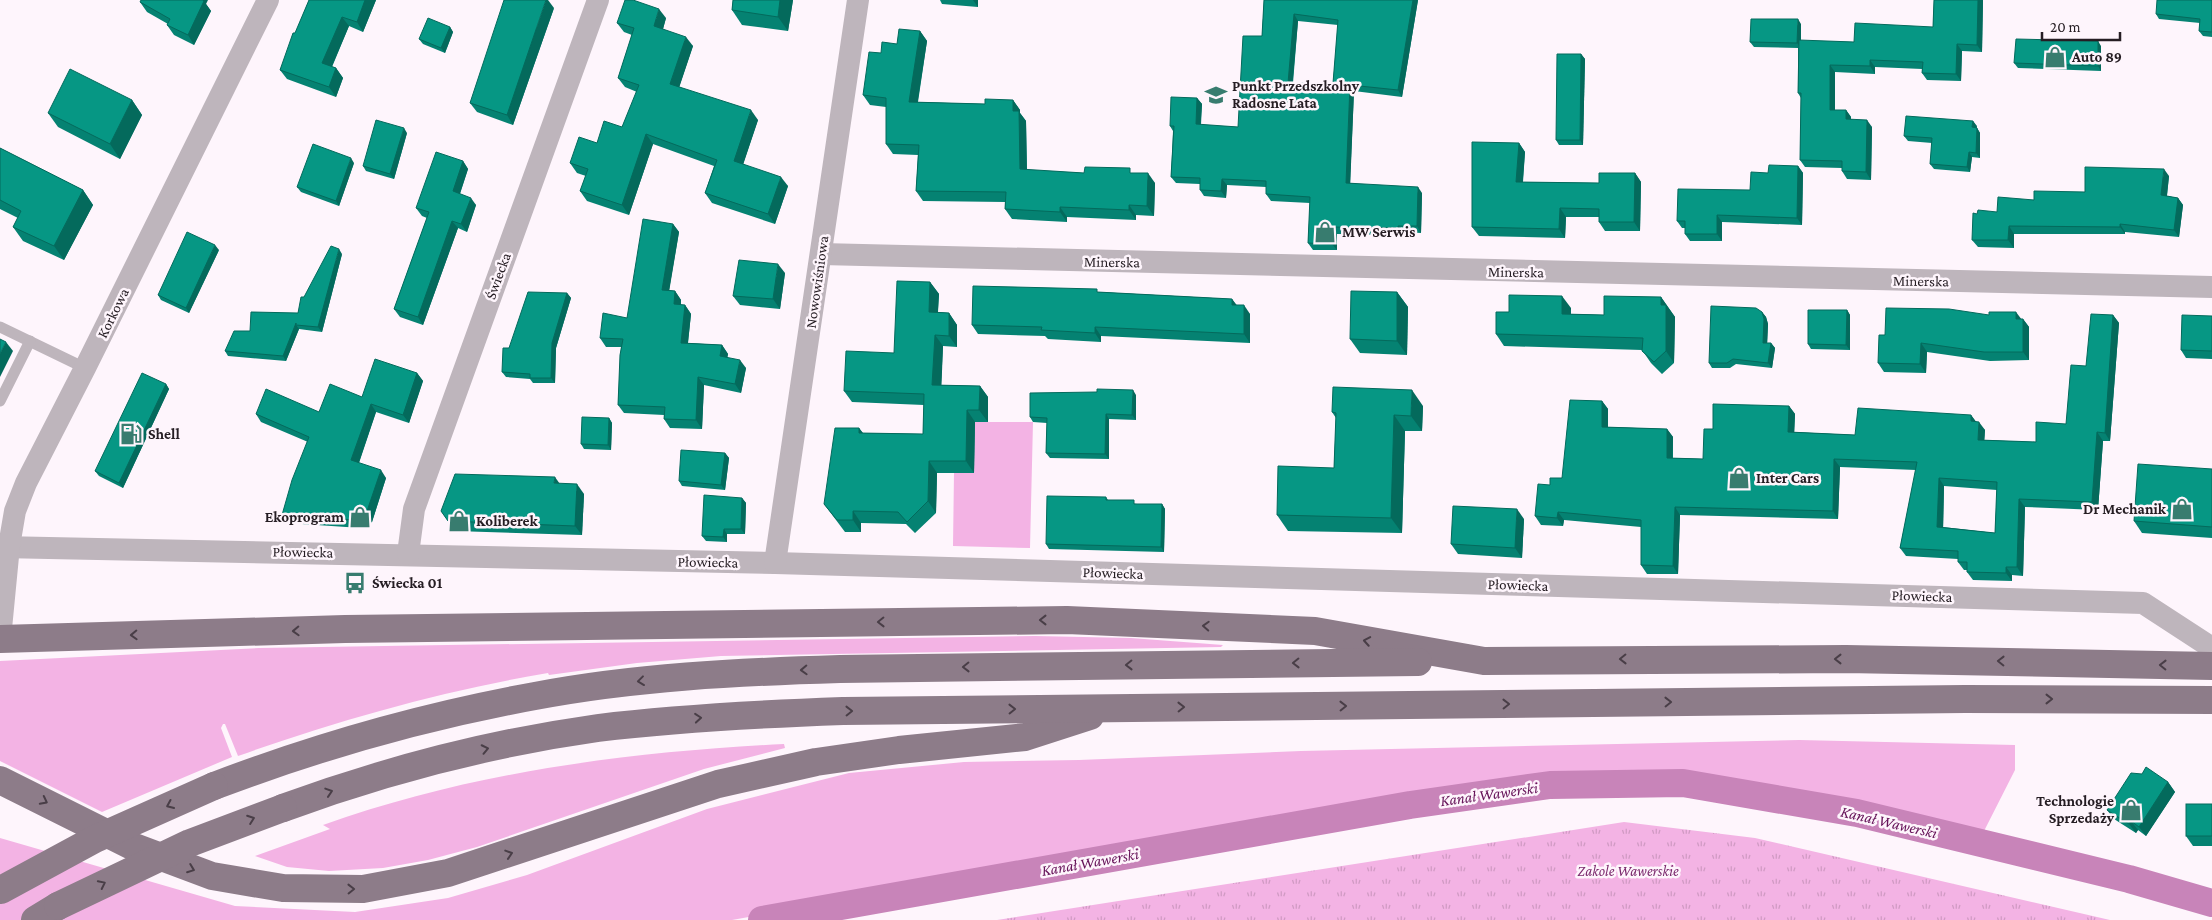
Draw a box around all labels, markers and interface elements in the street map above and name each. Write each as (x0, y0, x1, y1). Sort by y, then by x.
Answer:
scale bar (2042, 10, 2120, 42)
text: 20 m (2050, 19, 2081, 35)
shop icon: Auto 89 (2042, 44, 2068, 70)
place label: Auto 89 (2071, 49, 2122, 65)
place label: Punkt Przedszkolny Radosne Lata (1232, 78, 1360, 111)
school or university icon: Punkt Przedszkolny Radosne Lata (1203, 82, 1229, 108)
shop icon: MW Serwis (1312, 219, 1338, 245)
place label: MW Serwis (1342, 224, 1415, 240)
street label: Nowowiśniowa (803, 234, 831, 329)
street label: Świecka (482, 250, 514, 302)
street label: Minerska (1084, 254, 1140, 270)
street label: Minerska (1488, 264, 1544, 280)
street label: Minerska (1893, 273, 1949, 289)
street label: Korkowa (94, 285, 132, 341)
fuel station icon: Shell (118, 421, 144, 447)
place label: Shell (148, 426, 180, 442)
shop icon: Inter Cars (1726, 465, 1752, 491)
place label: Inter Cars (1756, 470, 1819, 486)
shop icon: Dr Mechanik (2169, 496, 2195, 522)
place label: Dr Mechanik (2083, 501, 2167, 517)
shop icon: Ekoprogram (347, 504, 373, 530)
shop icon: Koliberek (446, 508, 472, 534)
place label: Ekoprogram (265, 509, 344, 525)
place label: Koliberek (476, 513, 539, 529)
street label: Płowiecka (273, 543, 334, 561)
street label: Płowiecka (678, 553, 739, 571)
street label: Płowiecka (1082, 564, 1144, 582)
bus stop icon: Świecka 01 (342, 570, 368, 596)
place label: Świecka 01 (372, 575, 443, 591)
street label: Płowiecka (1487, 576, 1549, 594)
street label: Płowiecka (1891, 587, 1953, 605)
one-way arrow (1039, 615, 1047, 625)
one-way arrow (877, 617, 884, 627)
one-way arrow (1202, 620, 1210, 631)
one-way arrow (292, 625, 300, 636)
one-way arrow (130, 630, 138, 641)
one-way arrow (1363, 636, 1372, 646)
one-way arrow (1619, 654, 1627, 665)
one-way arrow (1834, 654, 1842, 664)
one-way arrow (1997, 656, 2005, 667)
one-way arrow (1291, 658, 1299, 668)
one-way arrow (1124, 660, 1132, 670)
one-way arrow (2159, 660, 2167, 670)
one-way arrow (962, 662, 970, 673)
one-way arrow (799, 665, 807, 675)
one-way arrow (637, 675, 645, 686)
one-way arrow (2046, 694, 2053, 704)
one-way arrow (1664, 697, 1672, 707)
one-way arrow (1502, 699, 1510, 709)
one-way arrow (1340, 701, 1348, 711)
one-way arrow (1178, 702, 1185, 712)
one-way arrow (1008, 704, 1016, 714)
one-way arrow (846, 706, 853, 716)
one-way arrow (694, 712, 702, 723)
one-way arrow (481, 744, 490, 755)
water label: Kanał Wawerski (1439, 779, 1540, 809)
one-way arrow (324, 788, 332, 798)
place label: Technologie Sprzedaży (2036, 793, 2115, 826)
one-way arrow (38, 795, 47, 805)
shop icon: Technologie Sprzedaży (2118, 797, 2144, 823)
one-way arrow (166, 799, 175, 810)
water label: Kanał Wawerski (1839, 803, 1940, 842)
one-way arrow (246, 815, 255, 825)
water label: Kanał Wawerski (1040, 845, 1141, 879)
one-way arrow (505, 849, 513, 859)
one-way arrow (186, 863, 195, 873)
park label: Zakole Wawerskie (1577, 863, 1679, 879)
one-way arrow (97, 880, 106, 890)
one-way arrow (348, 884, 356, 894)

